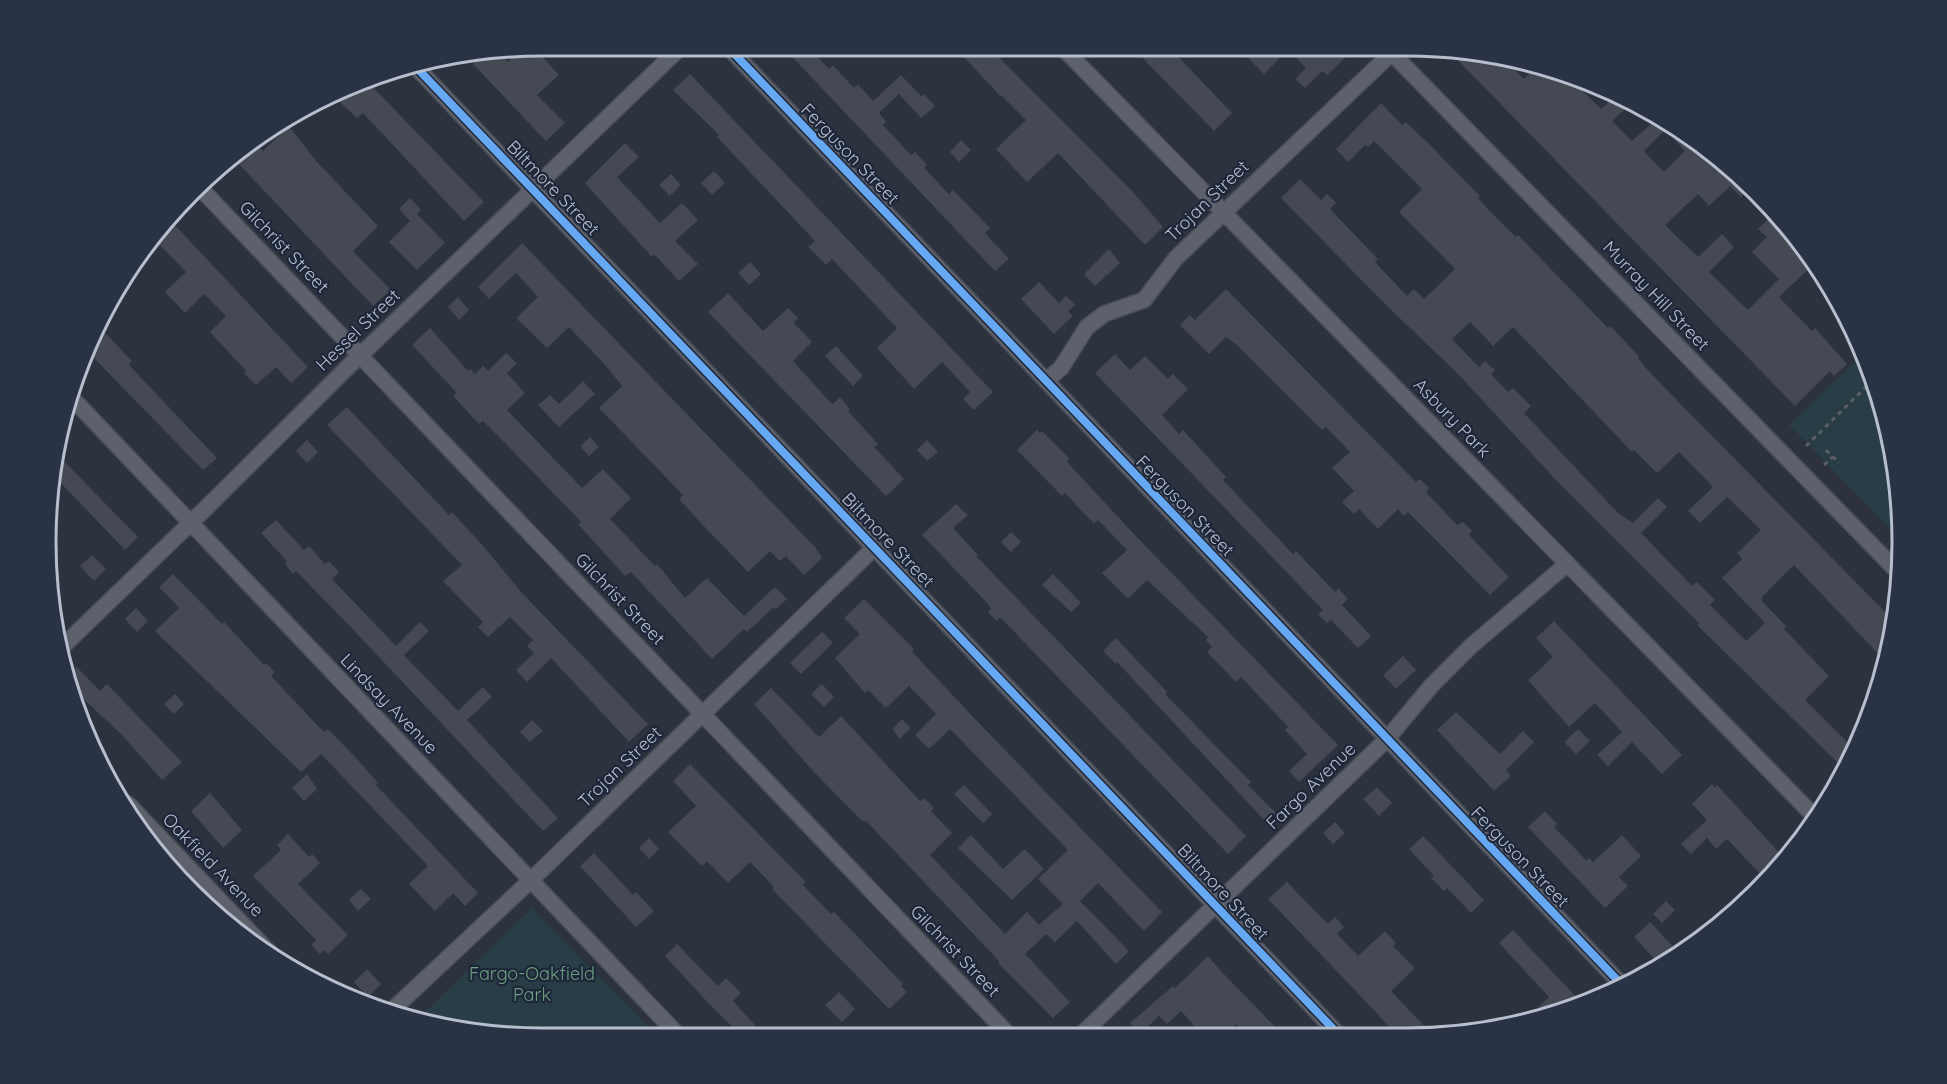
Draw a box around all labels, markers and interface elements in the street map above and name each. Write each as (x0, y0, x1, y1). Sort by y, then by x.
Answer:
street label: Ferguson Street (796, 98, 904, 209)
street label: Biltmore Street (502, 135, 605, 240)
street label: Trojan Street (1160, 155, 1253, 246)
street label: Gilchrist Street (235, 196, 334, 298)
street label: Murray Hill Street (1598, 236, 1715, 355)
street label: Hessel Street (311, 284, 405, 376)
street label: Asbury Park (1409, 373, 1496, 462)
street label: Ferguson Street (1131, 450, 1239, 561)
street label: Biltmore Street (837, 487, 940, 592)
street label: Gilchrist Street (571, 548, 670, 650)
street label: Lindsay Avenue (336, 649, 443, 759)
street label: Trojan Street (573, 721, 666, 812)
street label: Fargo Avenue (1261, 737, 1360, 834)
street label: Ferguson Street (1466, 801, 1574, 912)
street label: Oakfield Avenue (158, 808, 269, 922)
street label: Biltmore Street (1173, 839, 1274, 945)
street label: Gilchrist Street (906, 900, 1005, 1002)
park label: Fargo-Oakfield Park (469, 962, 595, 1006)

